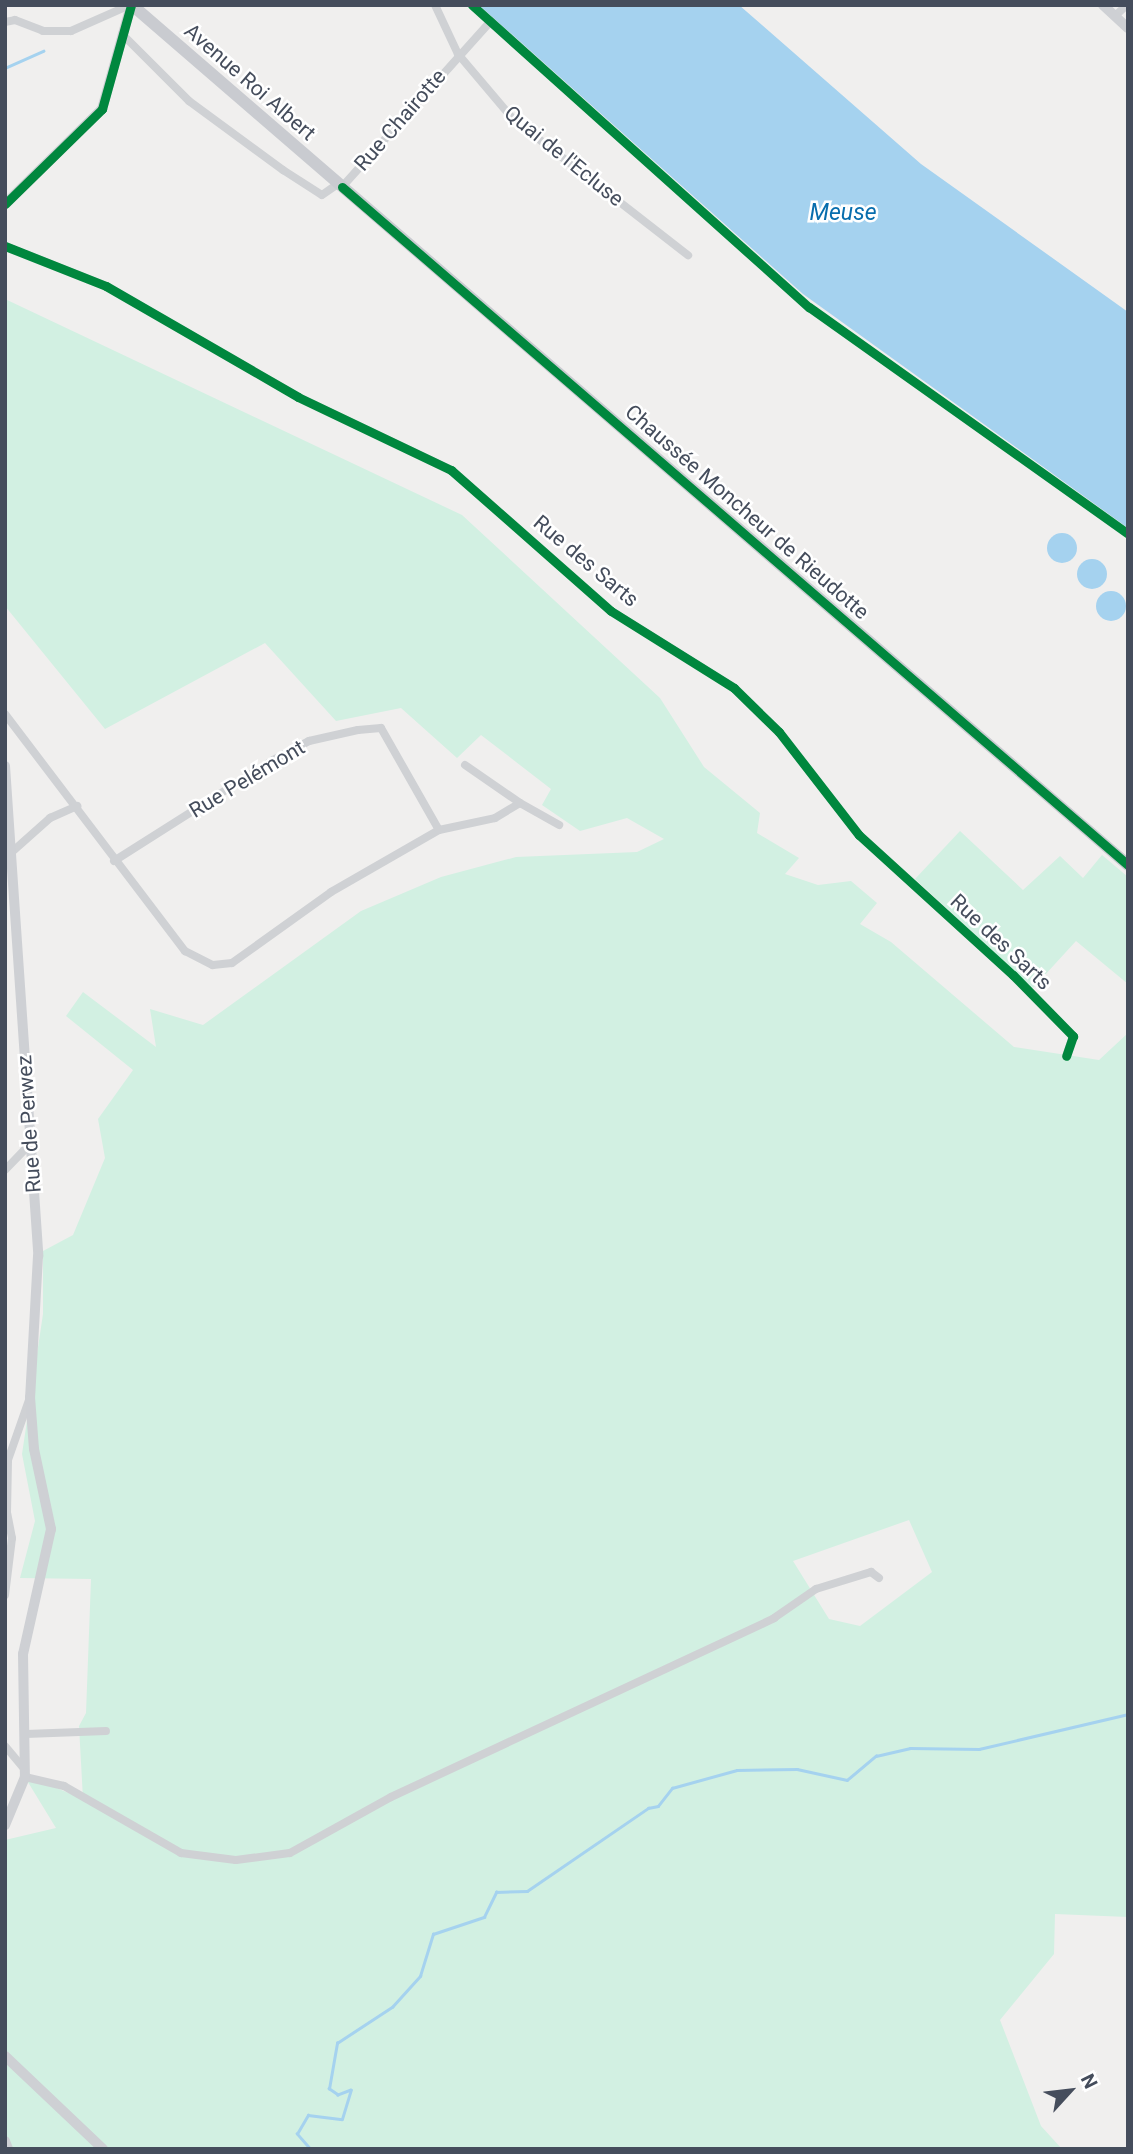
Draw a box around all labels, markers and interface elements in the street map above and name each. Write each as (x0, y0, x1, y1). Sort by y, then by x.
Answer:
street label: Avenue Roi Albert (179, 18, 321, 146)
street label: Rue Chairotte (349, 64, 451, 176)
street label: Quai de l'Ecluse (499, 100, 629, 212)
water label: Meuse (810, 199, 876, 227)
street label: Chaussée Moncheur de Rieudotte (620, 399, 874, 625)
street label: Rue des Sarts (528, 510, 644, 612)
street label: Rue Pelémont (185, 735, 309, 823)
street label: Rue des Sarts (945, 889, 1057, 995)
street label: Rue de Perwez (12, 1054, 46, 1194)
north arrow (1035, 2056, 1105, 2126)
text: N (1076, 2070, 1102, 2092)

